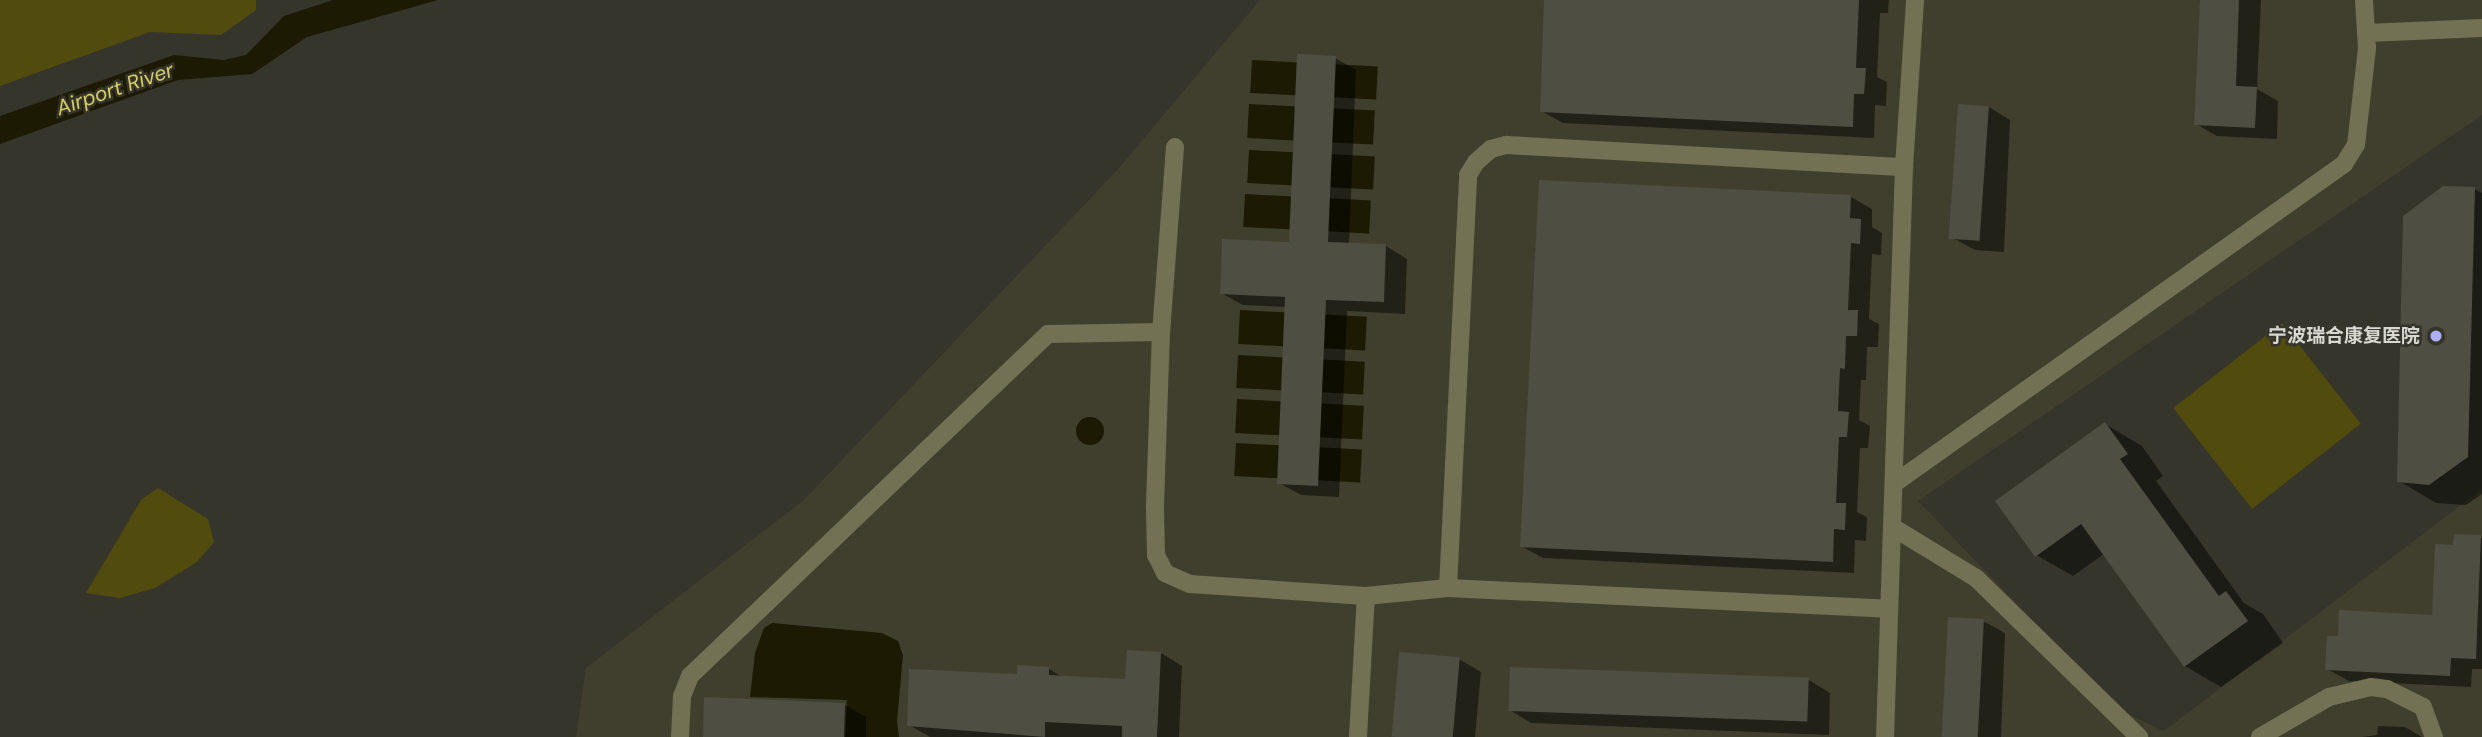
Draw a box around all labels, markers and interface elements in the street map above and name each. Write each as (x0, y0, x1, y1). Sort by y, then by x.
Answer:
water label: Airport River (53, 57, 177, 121)
place label: 宁波瑞合康复医院 (2268, 325, 2420, 347)
marker: 宁波瑞合康复医院 (2426, 326, 2446, 346)

